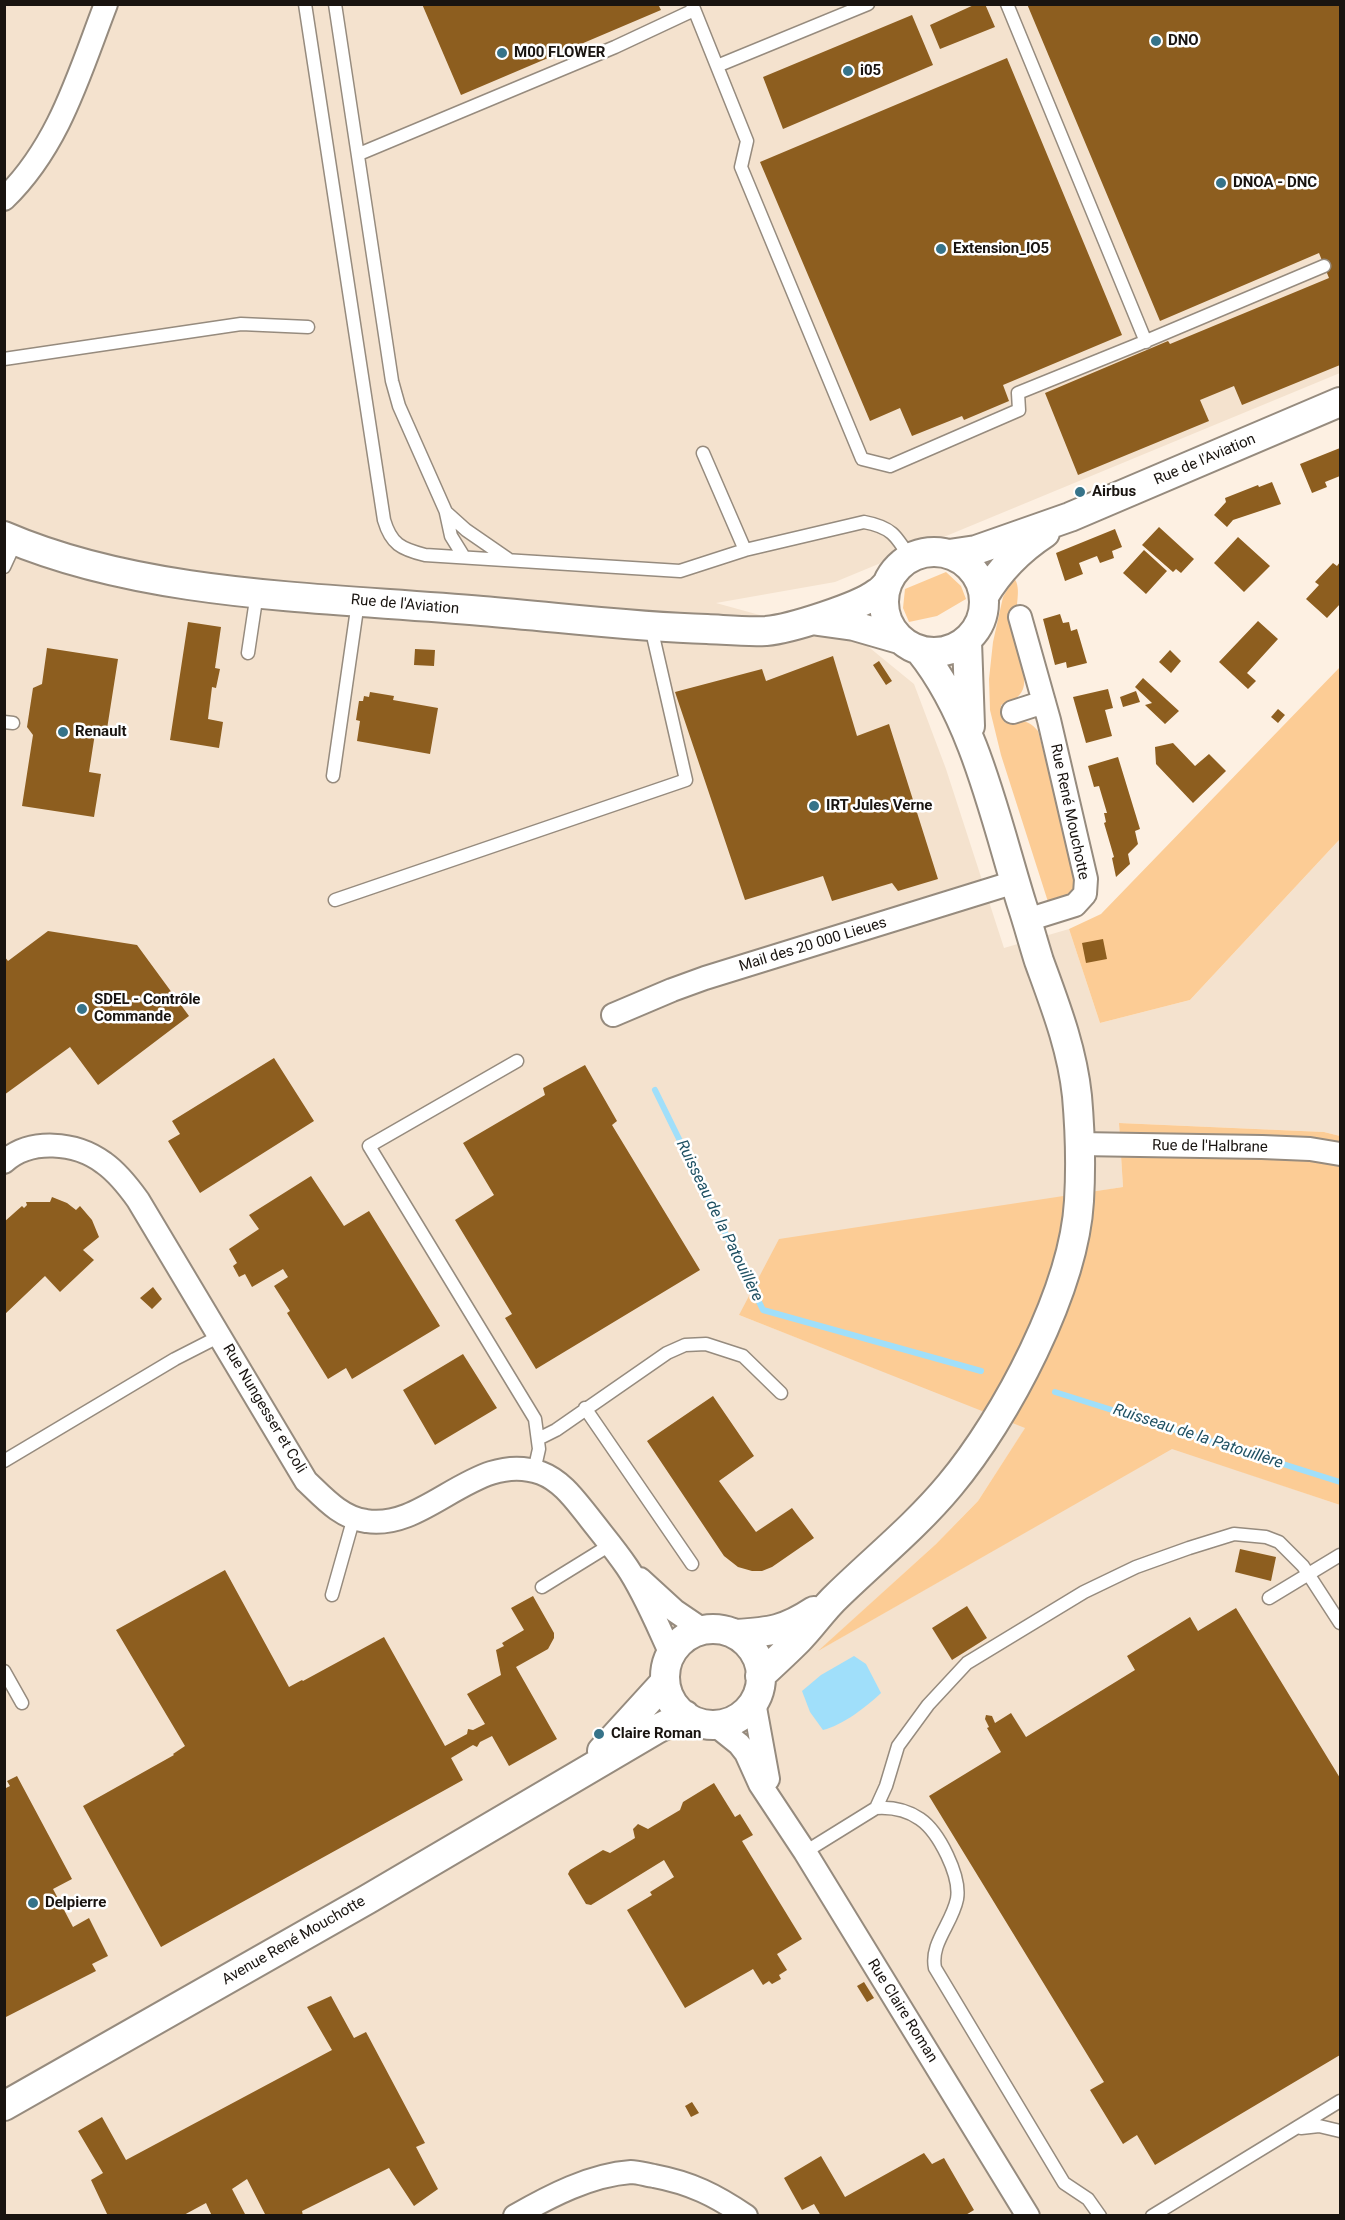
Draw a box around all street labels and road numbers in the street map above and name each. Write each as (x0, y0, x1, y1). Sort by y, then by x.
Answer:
street label: Rue de l'Aviation (1152, 430, 1258, 490)
street label: Rue de l'Aviation (350, 591, 460, 619)
street label: Rue René Mouchotte (1046, 742, 1092, 882)
street label: Mail des 20 000 Lieues (737, 914, 889, 976)
street label: Rue de l'Halbrane (1152, 1137, 1268, 1157)
street label: Rue Nungesser et Coli (218, 1341, 310, 1477)
street label: Avenue René Mouchotte (219, 1893, 369, 1989)
street label: Rue Claire Roman (863, 1956, 941, 2066)

